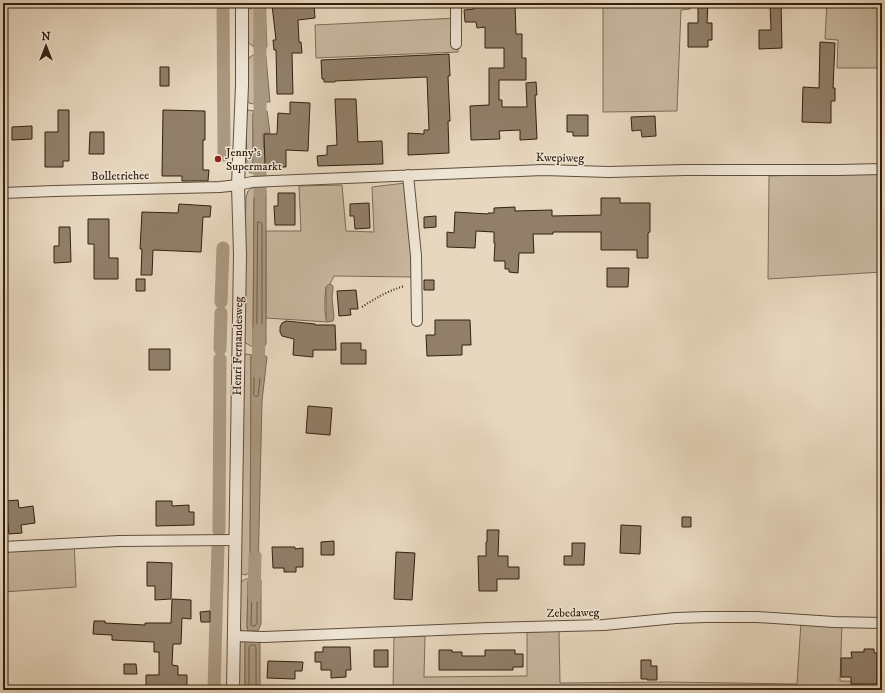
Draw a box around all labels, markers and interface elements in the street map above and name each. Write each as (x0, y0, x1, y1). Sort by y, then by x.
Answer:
north arrow (26, 26, 66, 66)
text: N (41, 30, 51, 44)
place label: Jenny's Supermarkt (225, 145, 282, 174)
street label: Kwepiweg (536, 150, 584, 166)
marker: Jenny's Supermarkt (213, 154, 223, 164)
street label: Bolletriehee (91, 168, 149, 184)
street label: Henri Fernandesweg (230, 296, 246, 396)
street label: Zebedaweg (546, 605, 600, 621)

